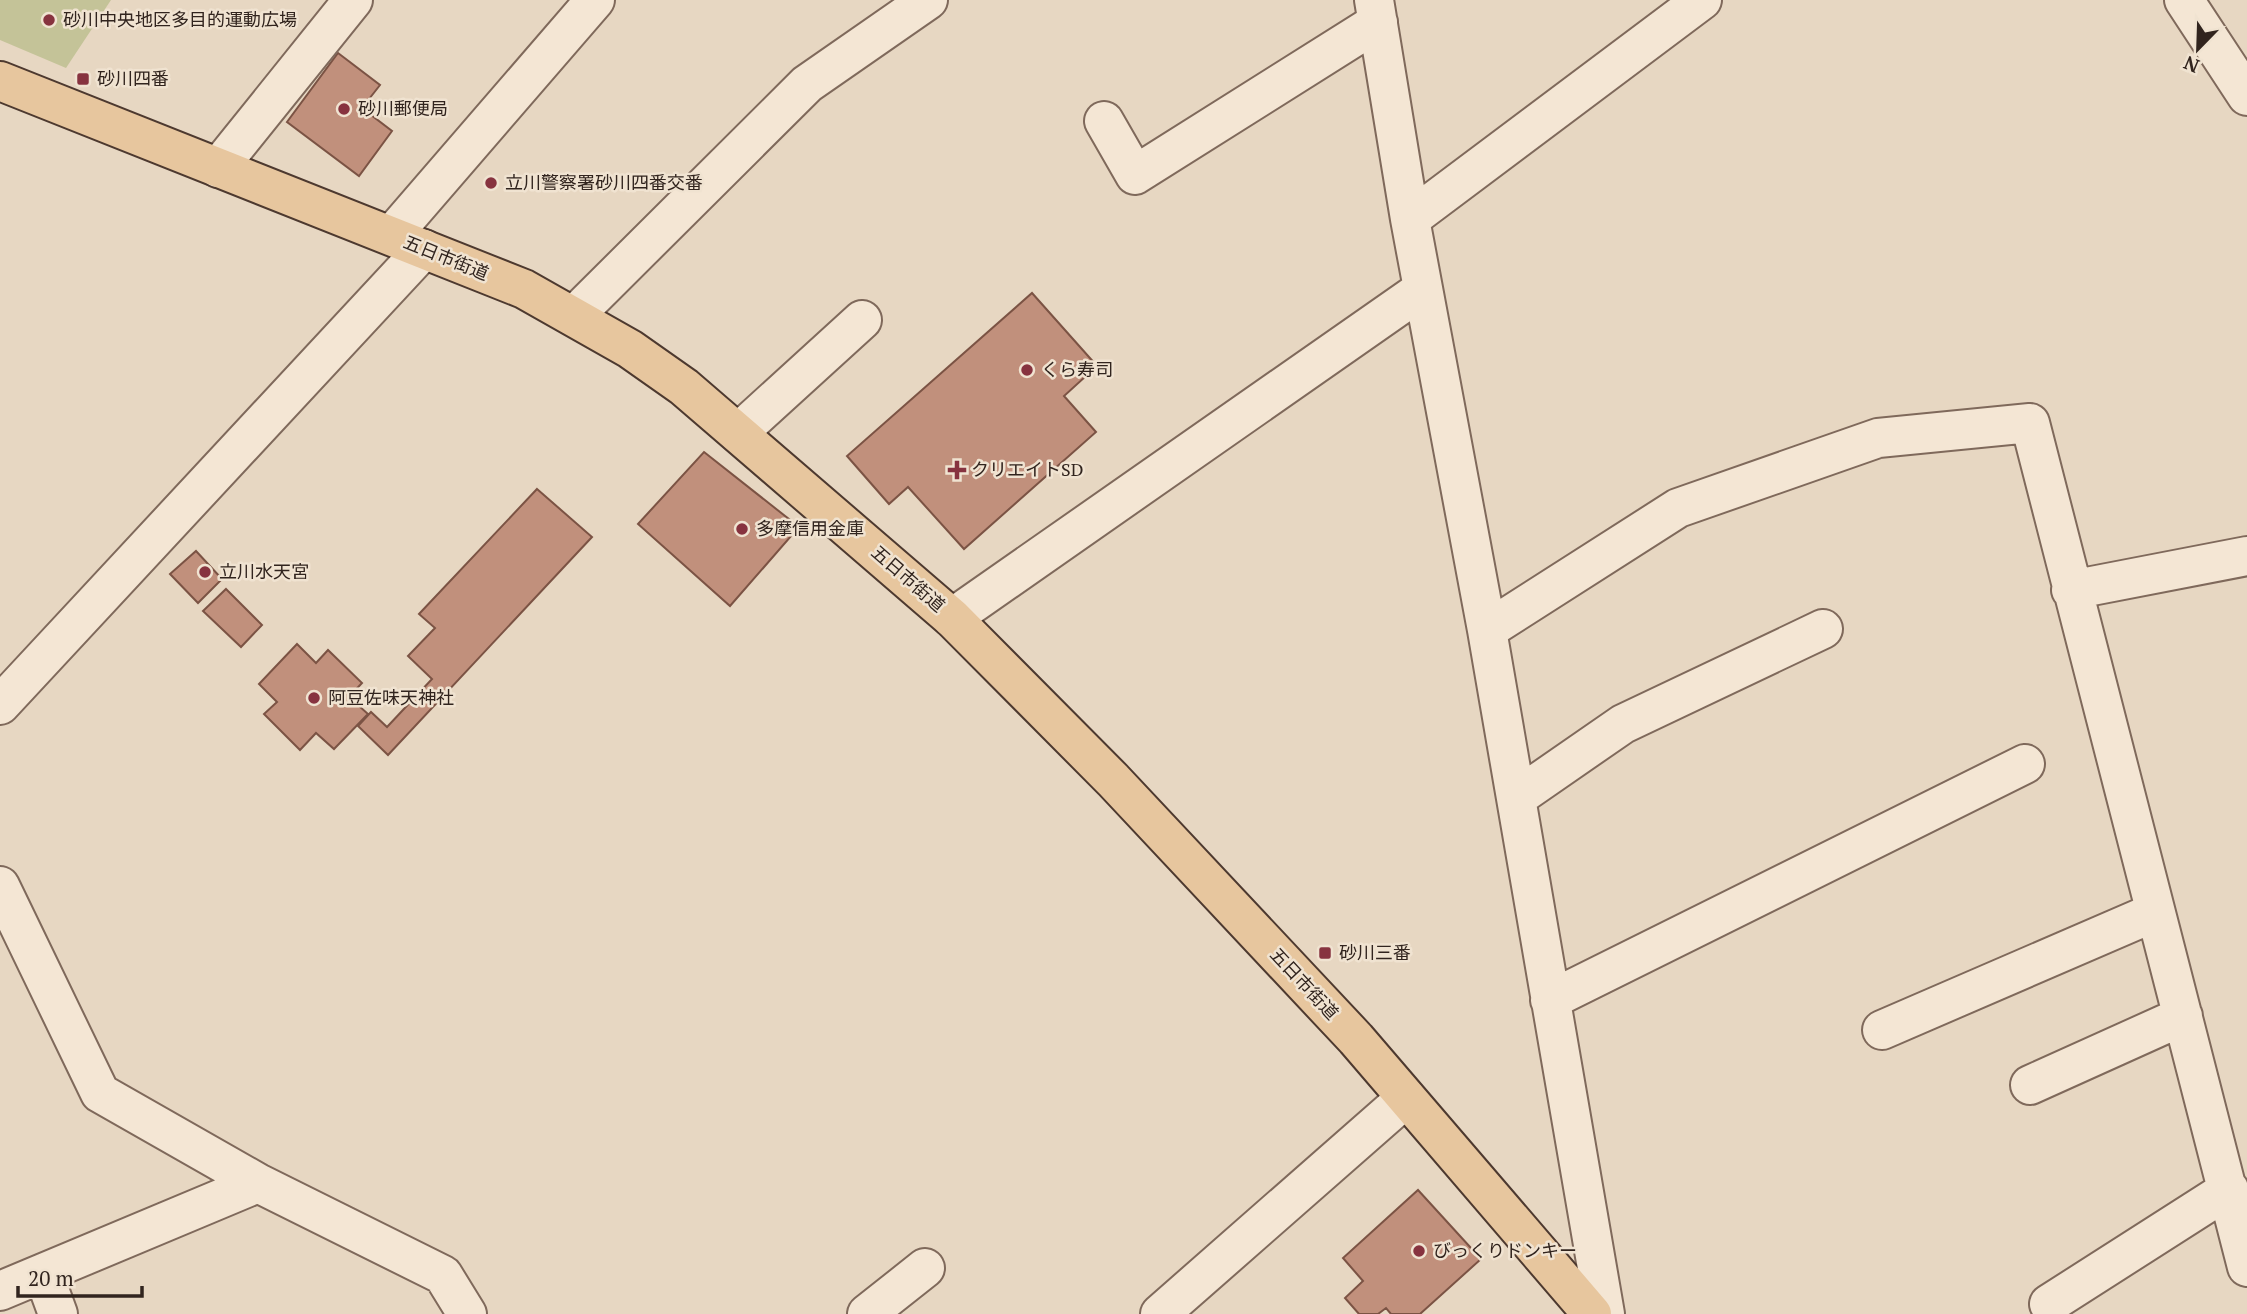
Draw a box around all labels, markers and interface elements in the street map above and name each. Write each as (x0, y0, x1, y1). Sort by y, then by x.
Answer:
place label: 砂川中央地区多目的運動広場 (63, 7, 297, 31)
marker: 砂川中央地区多目的運動広場 (41, 12, 57, 28)
north arrow (2163, 14, 2233, 84)
text: N (2179, 51, 2203, 79)
place label: 砂川四番 (97, 66, 169, 90)
marker: 砂川四番 (75, 71, 91, 87)
place label: 砂川郵便局 (358, 96, 448, 120)
marker: 砂川郵便局 (336, 101, 352, 117)
place label: 立川警察署砂川四番交番 (505, 170, 703, 194)
marker: 立川警察署砂川四番交番 (483, 175, 499, 191)
street label: 五日市街道 (400, 229, 493, 285)
place label: くら寿司 (1041, 357, 1113, 381)
marker: くら寿司 (1019, 362, 1035, 378)
place label: クリエイトSD (971, 457, 1083, 481)
marker: クリエイトSD (949, 462, 965, 478)
place label: 多摩信用金庫 (756, 516, 864, 540)
marker: 多摩信用金庫 (734, 521, 750, 537)
street label: 五日市街道 (867, 540, 950, 617)
place label: 立川水天宮 (219, 559, 309, 583)
marker: 立川水天宮 (197, 564, 213, 580)
place label: 阿豆佐味天神社 (328, 685, 454, 709)
marker: 阿豆佐味天神社 (306, 690, 322, 706)
place label: 砂川三番 (1339, 940, 1411, 964)
street label: 五日市街道 (1265, 942, 1344, 1024)
marker: 砂川三番 (1317, 945, 1333, 961)
place label: びっくりドンキー (1433, 1238, 1577, 1262)
marker: びっくりドンキー (1411, 1243, 1427, 1259)
scale bar (18, 1254, 142, 1298)
text: 20 m (28, 1264, 74, 1292)

